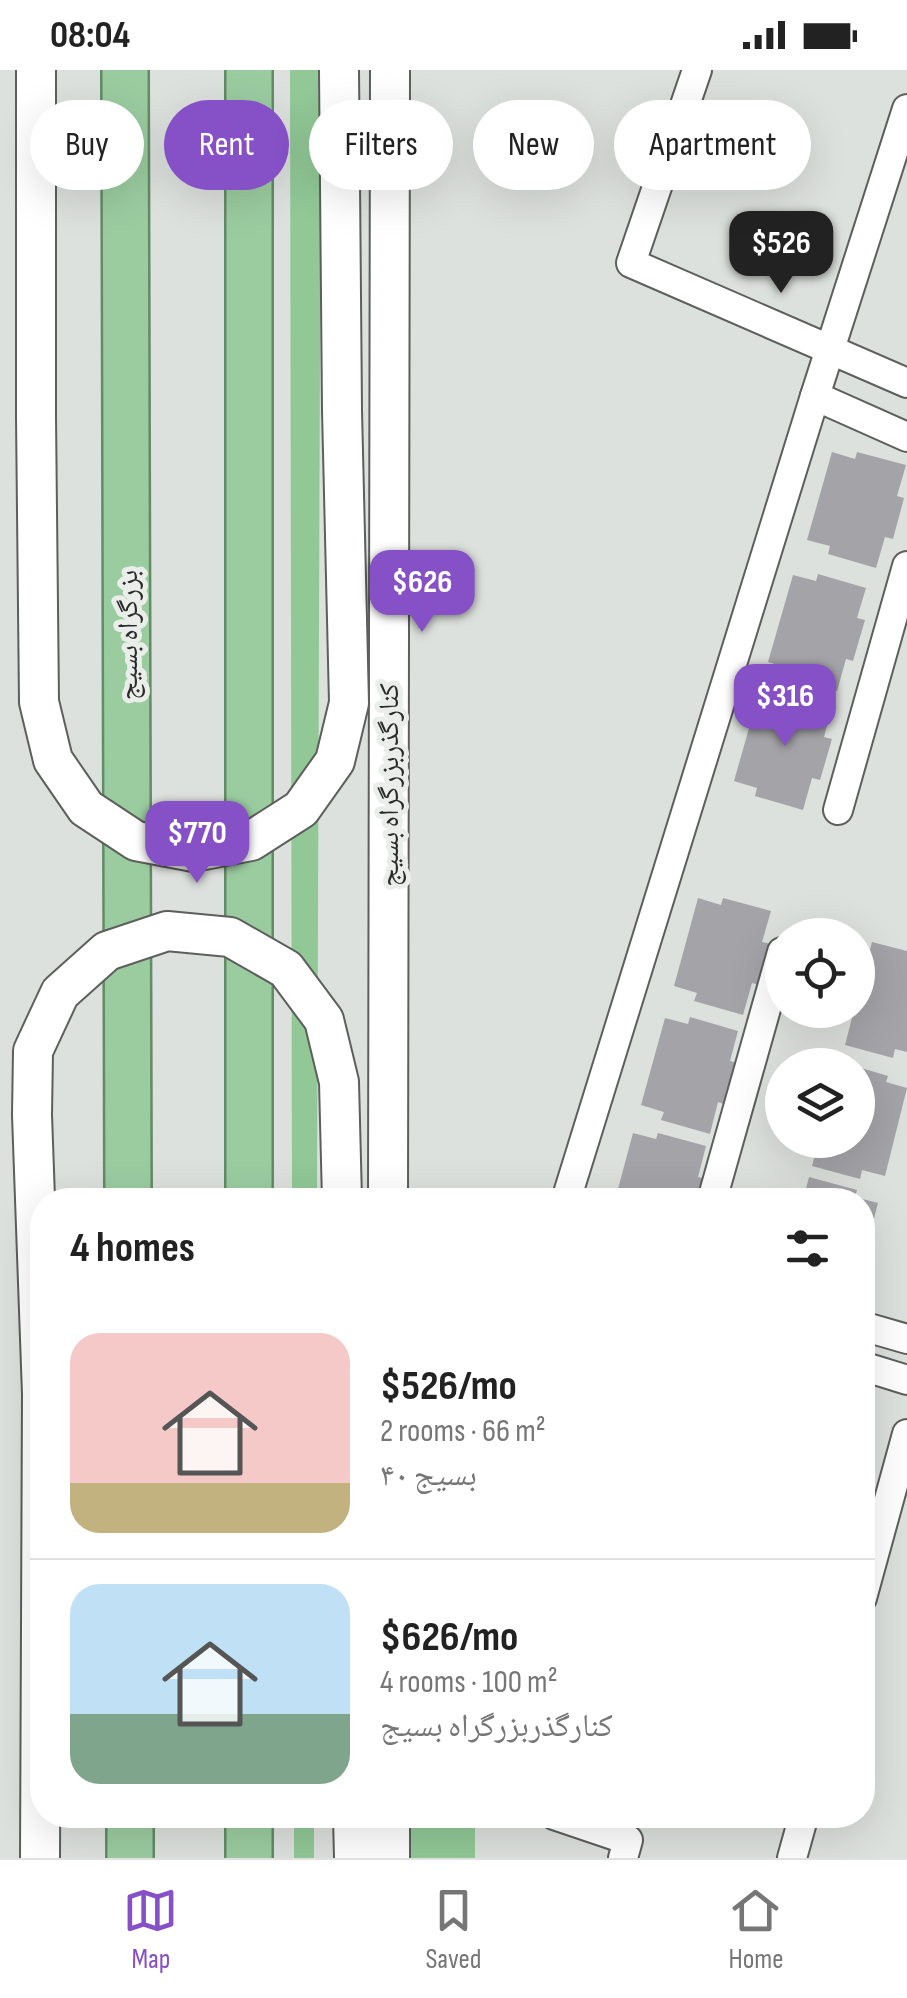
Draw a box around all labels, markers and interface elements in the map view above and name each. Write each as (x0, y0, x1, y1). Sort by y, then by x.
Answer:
text: 08:04 (50, 13, 130, 58)
chip: Buy (30, 100, 144, 190)
chip: Rent (164, 100, 289, 190)
chip: Filters (309, 100, 453, 190)
chip: New (473, 100, 594, 190)
chip: Apartment (614, 100, 811, 190)
pin: $526 (722, 211, 840, 296)
text: $526 (751, 224, 811, 263)
pin: $626 (363, 550, 481, 635)
text: $626 (392, 563, 452, 602)
street label: بزرگراه بسیج (112, 570, 145, 700)
pin: $316 (726, 664, 844, 749)
text: $316 (756, 677, 814, 716)
street label: کنارگذربزرگراه بسیج (373, 683, 406, 887)
pin: $770 (138, 801, 256, 886)
text: $770 (167, 814, 227, 853)
map controls (765, 918, 875, 1158)
button: locate (765, 918, 875, 1028)
button: layers (765, 1048, 875, 1158)
icon: filters (780, 1221, 835, 1276)
text: 4 homes (70, 1223, 195, 1274)
text: $526/mo (380, 1361, 517, 1412)
icon: home (150, 1373, 270, 1493)
text: 2 rooms · 66 m² (380, 1412, 546, 1451)
text: بسیج ۴۰ (380, 1456, 477, 1495)
text: $626/mo (380, 1612, 518, 1663)
icon: home (150, 1624, 270, 1744)
text: 4 rooms · 100 m² (380, 1663, 558, 1702)
text: کنارگذربزرگراه بسیج (380, 1707, 613, 1746)
tab: Map (123, 1883, 178, 1976)
tab: Saved (425, 1883, 482, 1976)
tab: Home (728, 1883, 784, 1976)

